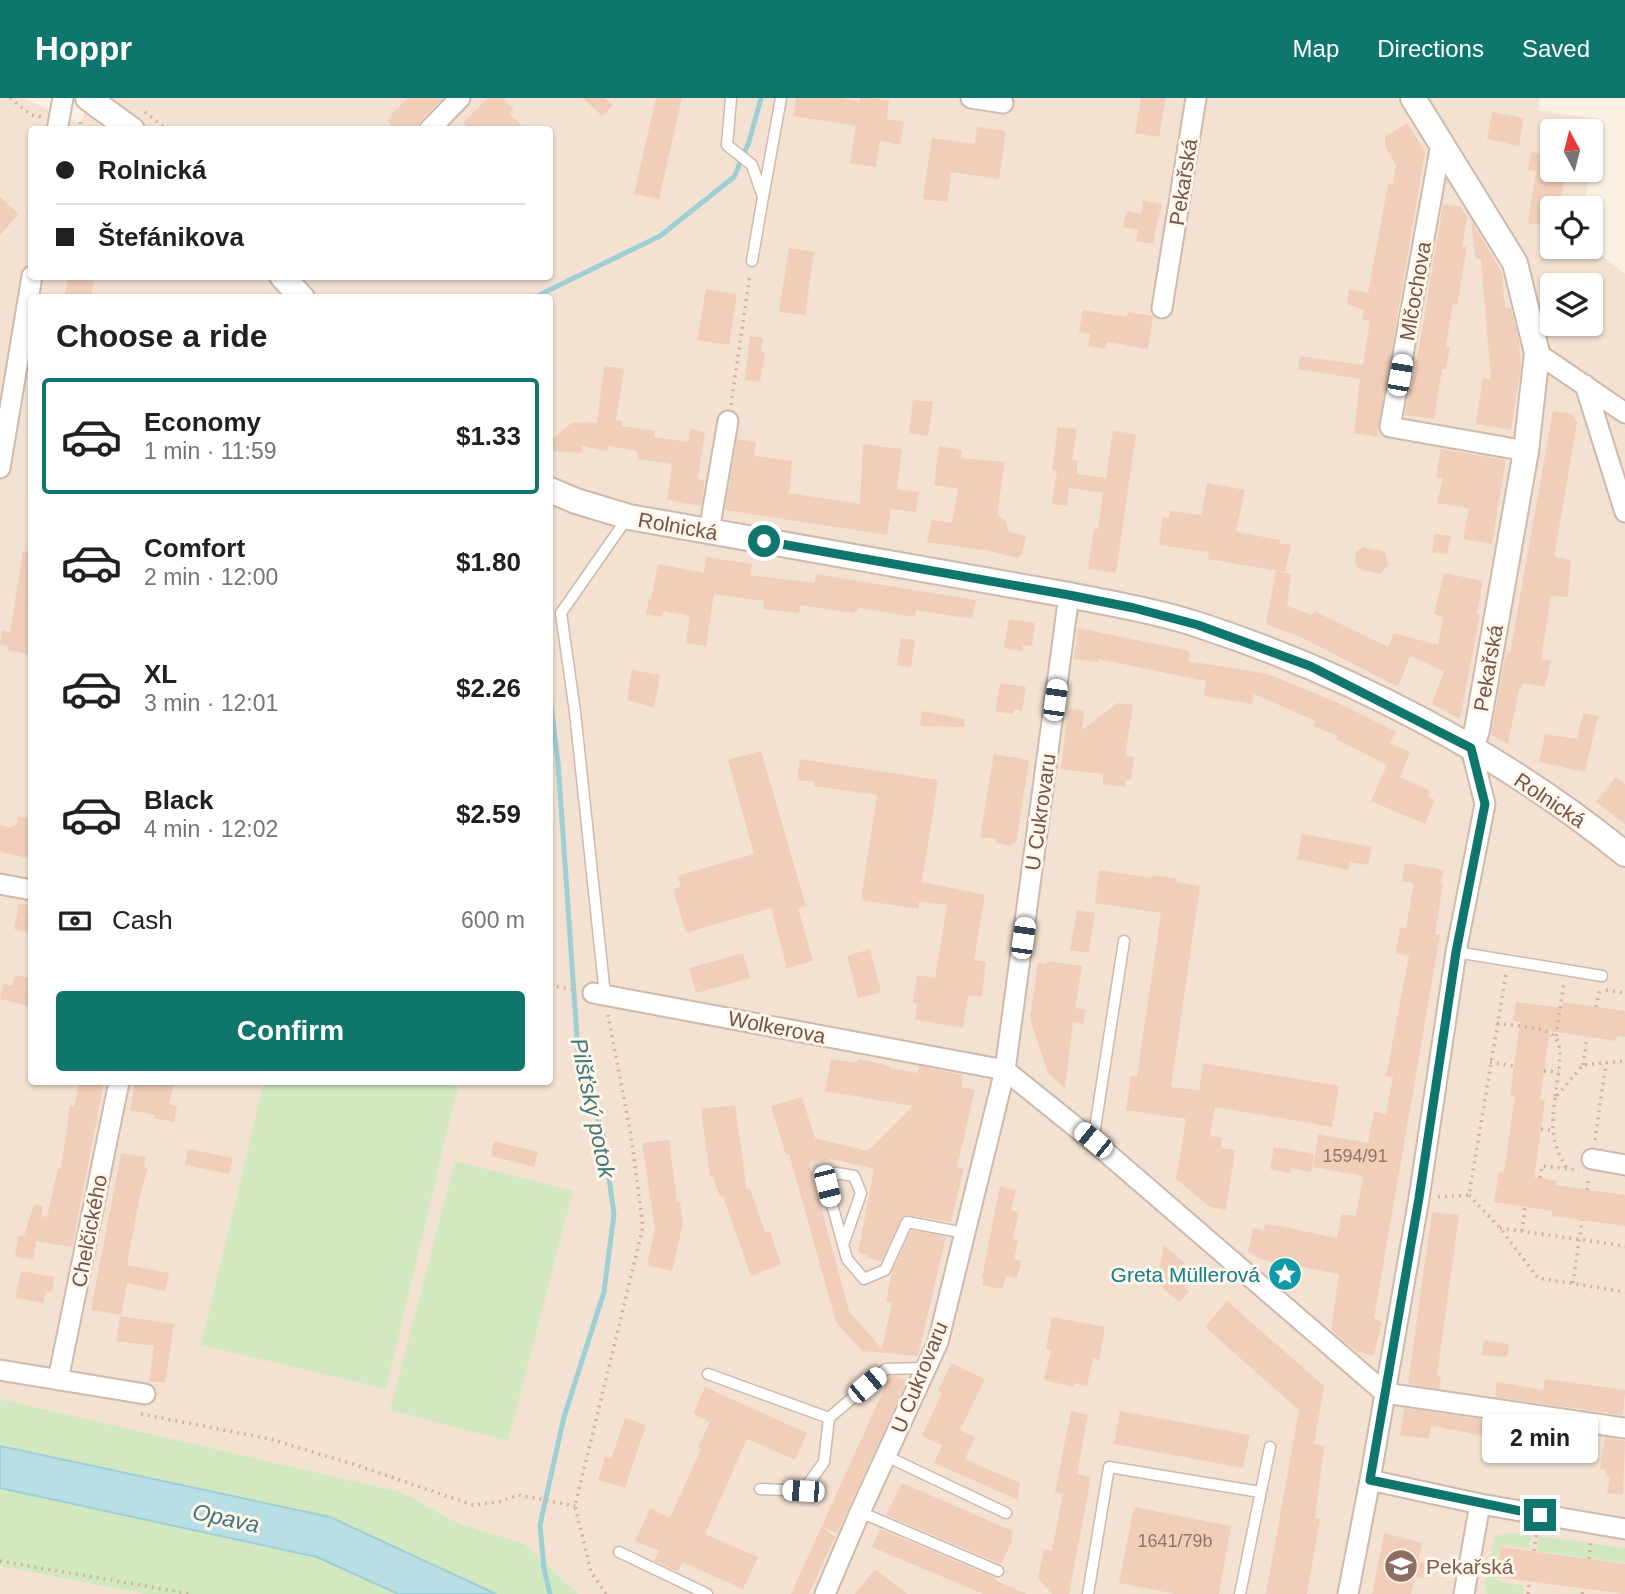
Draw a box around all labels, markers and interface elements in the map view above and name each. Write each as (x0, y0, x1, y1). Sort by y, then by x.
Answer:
text: Hoppr (35, 30, 132, 67)
text: Map (1293, 35, 1339, 62)
text: Directions (1377, 35, 1484, 62)
text: Saved (1522, 35, 1590, 62)
north arrow (1540, 119, 1603, 182)
map controls (1540, 119, 1603, 336)
street label: Pekařská (1165, 137, 1201, 227)
text: Rolnická (98, 155, 206, 185)
button: locate (1540, 196, 1603, 259)
text: Štefánikova (98, 222, 244, 252)
street label: Mlčochova (1395, 239, 1435, 342)
button: layers (1540, 273, 1603, 336)
text: Choose a ride (56, 318, 268, 354)
car (1387, 352, 1414, 398)
icon: car (60, 405, 123, 468)
text: Economy (144, 407, 261, 437)
text: $1.33 (456, 421, 521, 451)
text: 1 min · 11:59 (144, 438, 277, 464)
street label: Rolnická (636, 508, 720, 544)
route start (748, 525, 780, 557)
icon: car (60, 531, 123, 594)
text: Comfort (144, 533, 245, 563)
text: $1.80 (456, 547, 521, 577)
text: 2 min · 12:00 (144, 564, 278, 590)
street label: Pekařská (1469, 623, 1507, 713)
icon: car (60, 657, 123, 720)
text: XL (144, 659, 177, 689)
text: $2.26 (456, 673, 521, 703)
car (1042, 678, 1069, 722)
text: 3 min · 12:01 (144, 690, 278, 716)
street label: U Cukrovaru (1020, 752, 1060, 872)
street label: Rolnická (1510, 768, 1590, 832)
icon: car (60, 783, 123, 846)
text: Black (144, 785, 213, 815)
text: $2.59 (456, 799, 521, 829)
text: 4 min · 12:02 (144, 816, 278, 842)
icon: cash (56, 902, 94, 940)
text: Cash (112, 905, 173, 935)
text: 600 m (461, 907, 525, 933)
car (1010, 916, 1037, 960)
button: Confirm (56, 991, 525, 1071)
street label: Wolkerova (726, 1006, 828, 1048)
water label: Pilšťský potok (565, 1036, 621, 1182)
car (1071, 1119, 1116, 1161)
house number: 1594/91 (1322, 1146, 1388, 1166)
car (812, 1163, 843, 1209)
street label: Chelčického (67, 1173, 111, 1289)
place icon: Greta Müllerová (1266, 1255, 1304, 1293)
place label: Greta Müllerová (1111, 1263, 1260, 1286)
street label: U Cukrovaru (886, 1318, 952, 1436)
car (845, 1363, 890, 1407)
callout: 2 min (1482, 1414, 1598, 1462)
text: 2 min (1510, 1425, 1570, 1451)
car (782, 1479, 825, 1503)
water label: Opava (190, 1498, 262, 1538)
route end (1524, 1499, 1556, 1531)
house number: 1641/79b (1137, 1531, 1213, 1551)
school or university icon: Pekařská (1382, 1547, 1420, 1585)
place label: Pekařská (1426, 1555, 1514, 1578)

